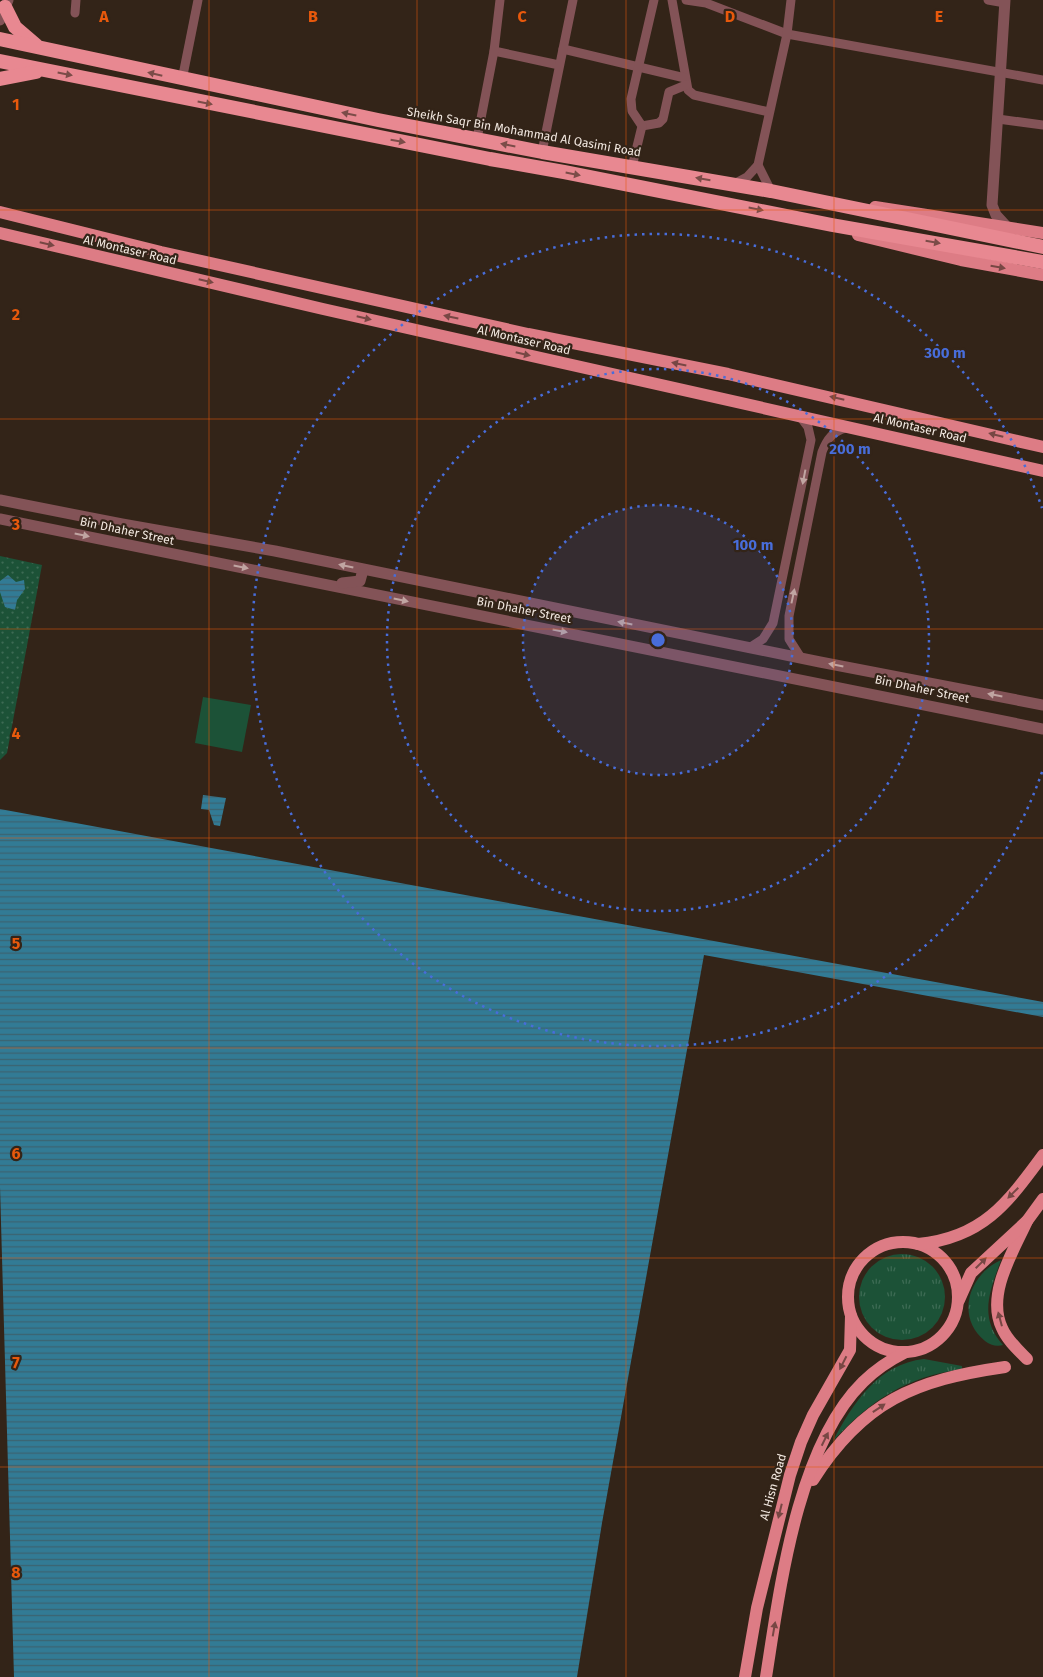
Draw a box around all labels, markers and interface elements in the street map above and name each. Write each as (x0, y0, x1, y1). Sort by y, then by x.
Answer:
text: A (98, 7, 109, 26)
text: B (308, 7, 318, 26)
text: C (517, 7, 527, 26)
text: D (725, 7, 735, 26)
text: E (935, 7, 943, 26)
one-way arrow (148, 70, 163, 78)
one-way arrow (57, 71, 73, 79)
text: 1 (12, 95, 20, 114)
one-way arrow (197, 99, 213, 107)
street label: Sheikh Saqr Bin Mohammad Al Qasimi Road (406, 104, 642, 160)
one-way arrow (341, 110, 356, 118)
one-way arrow (391, 138, 407, 146)
one-way arrow (501, 141, 516, 149)
one-way arrow (565, 170, 581, 178)
one-way arrow (694, 175, 710, 183)
one-way arrow (749, 206, 765, 214)
street label: Al Montaser Road (82, 232, 178, 268)
one-way arrow (926, 238, 942, 246)
one-way arrow (40, 240, 55, 248)
one-way arrow (990, 263, 1006, 271)
one-way arrow (198, 277, 213, 285)
text: 2 (12, 305, 20, 324)
one-way arrow (442, 312, 458, 320)
one-way arrow (356, 314, 372, 322)
street label: Al Montaser Road (476, 322, 572, 358)
text: 300 m (923, 344, 966, 362)
one-way arrow (515, 350, 531, 358)
one-way arrow (670, 359, 686, 367)
one-way arrow (829, 394, 845, 402)
street label: Al Montaser Road (872, 410, 968, 446)
one-way arrow (988, 431, 1003, 439)
text: 200 m (829, 440, 871, 458)
one-way arrow (799, 469, 807, 485)
street label: Bin Dhaher Street (79, 514, 176, 548)
text: 3 (11, 515, 20, 534)
one-way arrow (75, 531, 90, 539)
text: 100 m (733, 536, 773, 554)
one-way arrow (338, 562, 353, 570)
one-way arrow (234, 564, 250, 572)
one-way arrow (789, 589, 797, 604)
street label: Bin Dhaher Street (475, 594, 573, 626)
one-way arrow (393, 596, 409, 604)
one-way arrow (617, 619, 632, 627)
one-way arrow (553, 627, 569, 635)
centre of rings (649, 631, 667, 649)
one-way arrow (827, 661, 843, 669)
street label: Bin Dhaher Street (874, 672, 971, 706)
one-way arrow (988, 691, 1003, 699)
text: 4 (11, 724, 21, 743)
text: 5 (12, 934, 21, 953)
text: 6 (11, 1144, 21, 1163)
one-way arrow (1007, 1187, 1019, 1199)
one-way arrow (975, 1257, 987, 1269)
one-way arrow (995, 1312, 1003, 1327)
text: 7 (12, 1353, 20, 1372)
one-way arrow (839, 1355, 847, 1370)
one-way arrow (872, 1403, 886, 1412)
one-way arrow (821, 1432, 829, 1446)
street label: Al Hisn Road (757, 1452, 789, 1522)
one-way arrow (776, 1504, 784, 1519)
text: 8 (11, 1563, 21, 1582)
one-way arrow (771, 1621, 779, 1637)

